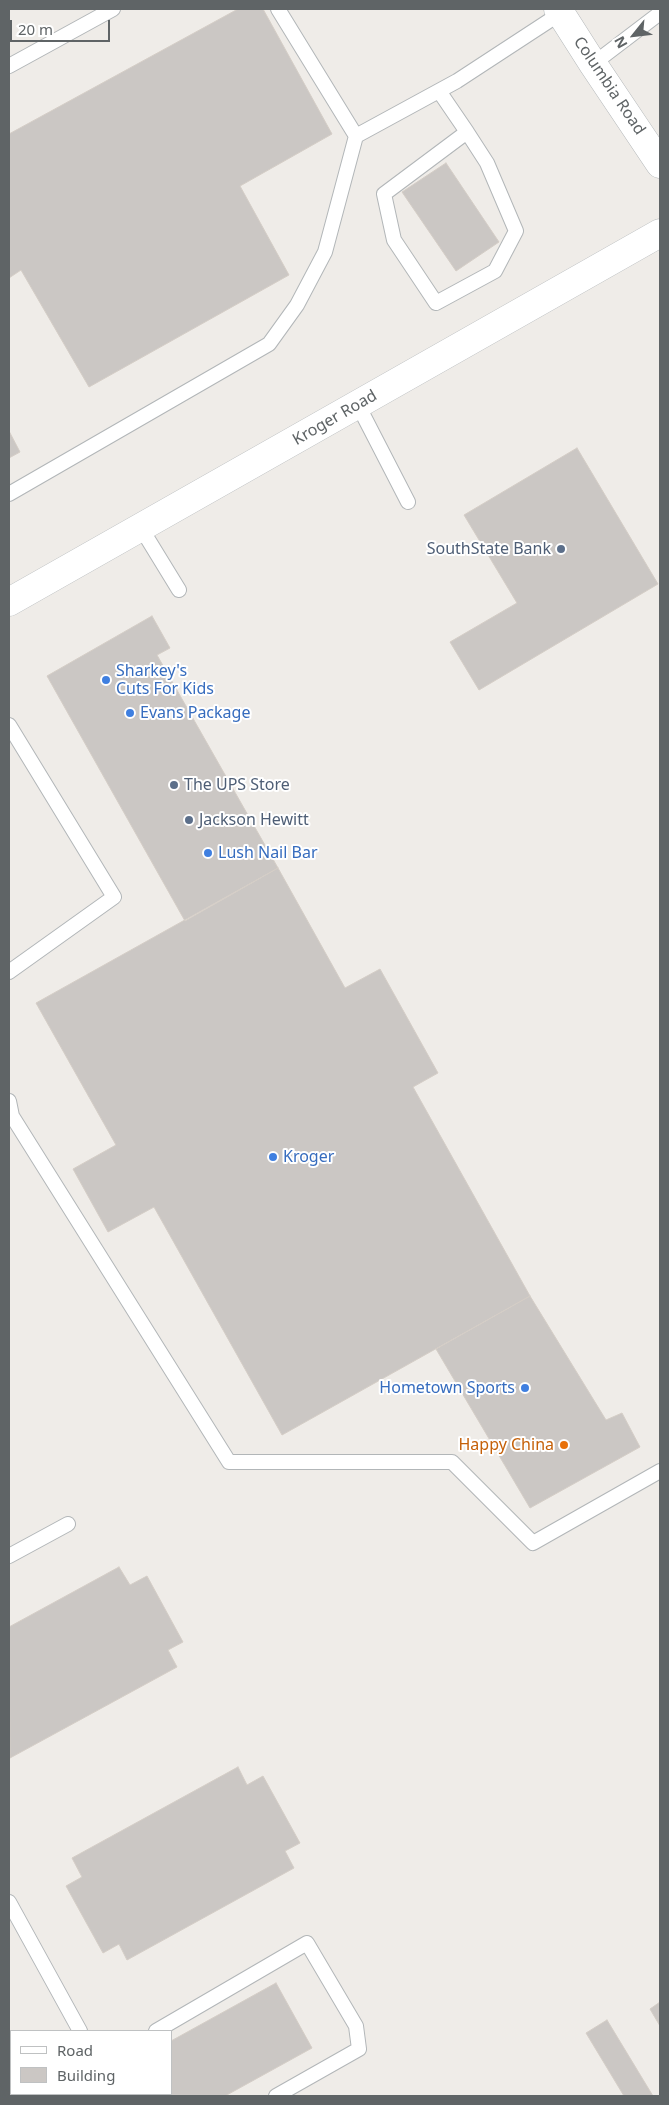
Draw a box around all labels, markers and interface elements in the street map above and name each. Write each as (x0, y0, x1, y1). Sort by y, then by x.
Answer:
scale bar (12, 10, 112, 42)
north arrow (609, 10, 659, 60)
text: 20 m (18, 19, 53, 39)
street label: Columbia Road (569, 33, 649, 139)
text: N (609, 33, 632, 52)
street label: Kroger Road (290, 386, 380, 450)
place label: SouthState Bank (427, 539, 551, 559)
marker: SouthState Bank (555, 543, 567, 555)
place label: Sharkey's Cuts For Kids (116, 661, 214, 699)
marker: Sharkey's Cuts For Kids (100, 674, 112, 686)
place label: Evans Package (140, 703, 250, 723)
marker: Evans Package (124, 707, 136, 719)
place label: The UPS Store (184, 775, 290, 795)
marker: The UPS Store (168, 779, 180, 791)
place label: Jackson Hewitt (199, 810, 309, 830)
marker: Jackson Hewitt (183, 814, 195, 826)
place label: Lush Nail Bar (218, 843, 318, 863)
marker: Lush Nail Bar (202, 847, 214, 859)
place label: Kroger (283, 1147, 334, 1167)
marker: Kroger (267, 1151, 279, 1163)
place label: Hometown Sports (379, 1378, 515, 1398)
marker: Hometown Sports (519, 1382, 531, 1394)
place label: Happy China (458, 1435, 554, 1455)
marker: Happy China (558, 1439, 570, 1451)
legend (10, 2030, 172, 2095)
text: Road (57, 2040, 93, 2060)
text: Building (57, 2065, 115, 2085)

